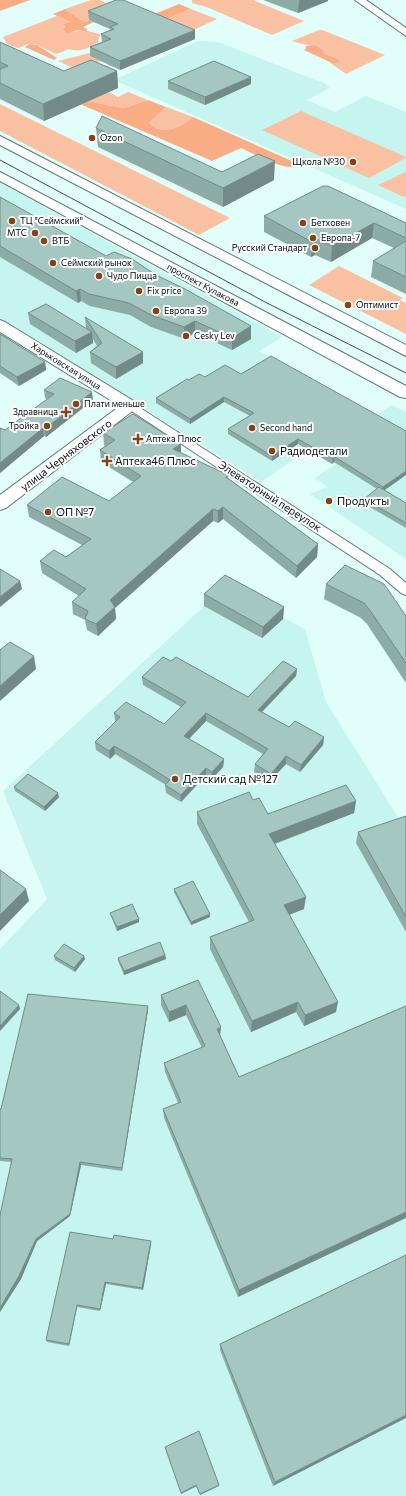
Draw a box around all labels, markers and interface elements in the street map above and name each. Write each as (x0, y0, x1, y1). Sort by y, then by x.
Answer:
place label: Ozon (100, 132, 122, 143)
marker: Ozon (87, 133, 97, 143)
place label: Щкола №30 (292, 156, 345, 167)
marker: Щкола №30 (348, 157, 358, 167)
place label: ТЦ "Сеймский" (20, 215, 83, 226)
marker: ТЦ "Сеймский" (7, 216, 17, 226)
place label: Бетховен (311, 217, 350, 228)
marker: Бетховен (298, 218, 308, 228)
place label: МТС (7, 227, 27, 238)
marker: МТС (30, 228, 40, 238)
place label: Европа-7 (321, 232, 360, 243)
marker: Европа-7 (308, 233, 318, 243)
place label: ВТБ (52, 235, 70, 246)
marker: ВТБ (39, 236, 49, 246)
place label: Русский Стандарт (232, 242, 308, 253)
marker: Русский Стандарт (310, 243, 320, 253)
place label: Сеймский рынок (61, 257, 132, 268)
marker: Сеймский рынок (48, 258, 58, 268)
street label: проспект Кулакова (165, 261, 242, 308)
place label: Чудо Пицца (107, 270, 157, 281)
marker: Чудо Пицца (94, 271, 104, 281)
place label: Fix price (147, 285, 182, 296)
marker: Fix price (134, 286, 144, 296)
place label: Оптимист (356, 299, 399, 310)
marker: Оптимист (343, 300, 353, 310)
place label: Европа 39 (164, 305, 207, 316)
marker: Европа 39 (151, 306, 161, 316)
place label: Cesky Lev (194, 330, 235, 341)
marker: Cesky Lev (181, 331, 191, 341)
street label: Харьковская улица (29, 340, 104, 392)
place label: Плати меньше (84, 398, 145, 409)
marker: Плати меньше (71, 399, 81, 409)
place label: Здравница (13, 406, 58, 417)
marker: Здравница (61, 407, 71, 417)
street label: улица Черняховского (18, 416, 114, 493)
place label: Тройка (9, 420, 39, 431)
marker: Тройка (42, 421, 52, 431)
place label: Second hand (260, 422, 312, 433)
marker: Second hand (247, 423, 257, 433)
place label: Аптека Плюс (146, 433, 202, 444)
marker: Аптека Плюс (133, 434, 143, 444)
place label: Радиодетали (280, 444, 348, 457)
marker: Радиодетали (267, 446, 277, 456)
place label: Аптека46 Плюс (115, 454, 196, 467)
marker: Аптека46 Плюс (102, 456, 112, 466)
street label: Элеваторный переулок (216, 457, 324, 534)
place label: Продукты (337, 494, 389, 507)
marker: Продукты (324, 496, 334, 506)
place label: ОП №7 (56, 505, 94, 518)
marker: ОП №7 (43, 507, 53, 517)
place label: Детский сад №127 (183, 772, 278, 785)
marker: Детский сад №127 (170, 774, 180, 784)

